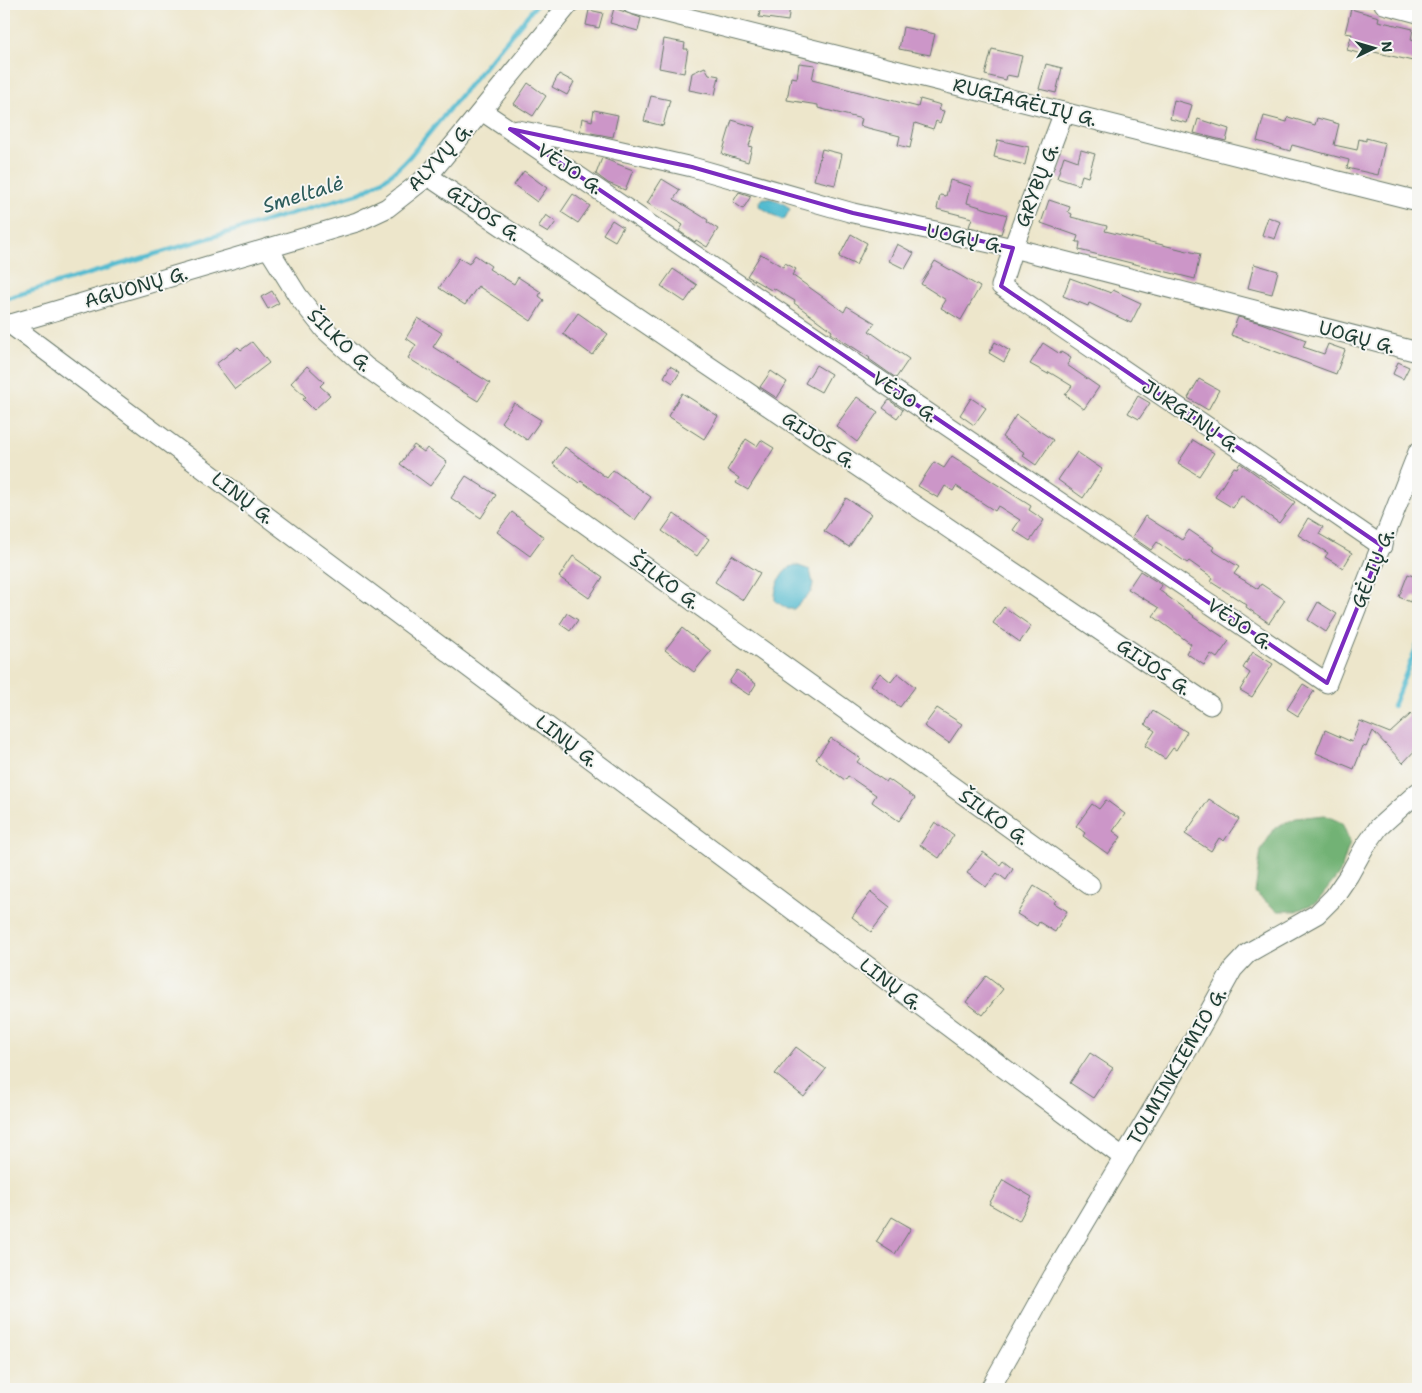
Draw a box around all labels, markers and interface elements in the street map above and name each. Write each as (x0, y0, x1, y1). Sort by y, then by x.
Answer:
north arrow (1350, 22, 1400, 72)
text: N (1378, 41, 1396, 53)
street label: RUGIAGĖLIŲ G. (950, 72, 1100, 132)
street label: ALYVŲ G. (402, 117, 478, 197)
street label: VĖJO G. (532, 138, 608, 200)
street label: GRYBŲ G. (1010, 139, 1064, 231)
water label: Smeltalė (259, 169, 347, 219)
street label: GIJOS G. (442, 179, 526, 247)
street label: UOGŲ G. (924, 218, 1006, 258)
street label: AGUONŲ G. (81, 260, 191, 314)
street label: ŠILKO G. (302, 302, 379, 377)
street label: UOGŲ G. (1316, 315, 1398, 359)
street label: VĖJO G. (867, 366, 943, 428)
street label: JURGINŲ G. (1137, 374, 1245, 458)
street label: GIJOS G. (777, 406, 861, 474)
street label: LINŲ G. (206, 466, 280, 530)
street label: GĖLIŲ G. (1346, 524, 1400, 612)
street label: ŠILKO G. (625, 546, 706, 615)
street label: VĖJO G. (1202, 593, 1278, 655)
street label: GIJOS G. (1112, 633, 1196, 701)
street label: LINŲ G. (530, 709, 604, 773)
street label: ŠILKO G. (954, 782, 1035, 851)
street label: LINŲ G. (854, 952, 928, 1016)
street label: TOLMINKIEMIO G. (1122, 983, 1232, 1149)

